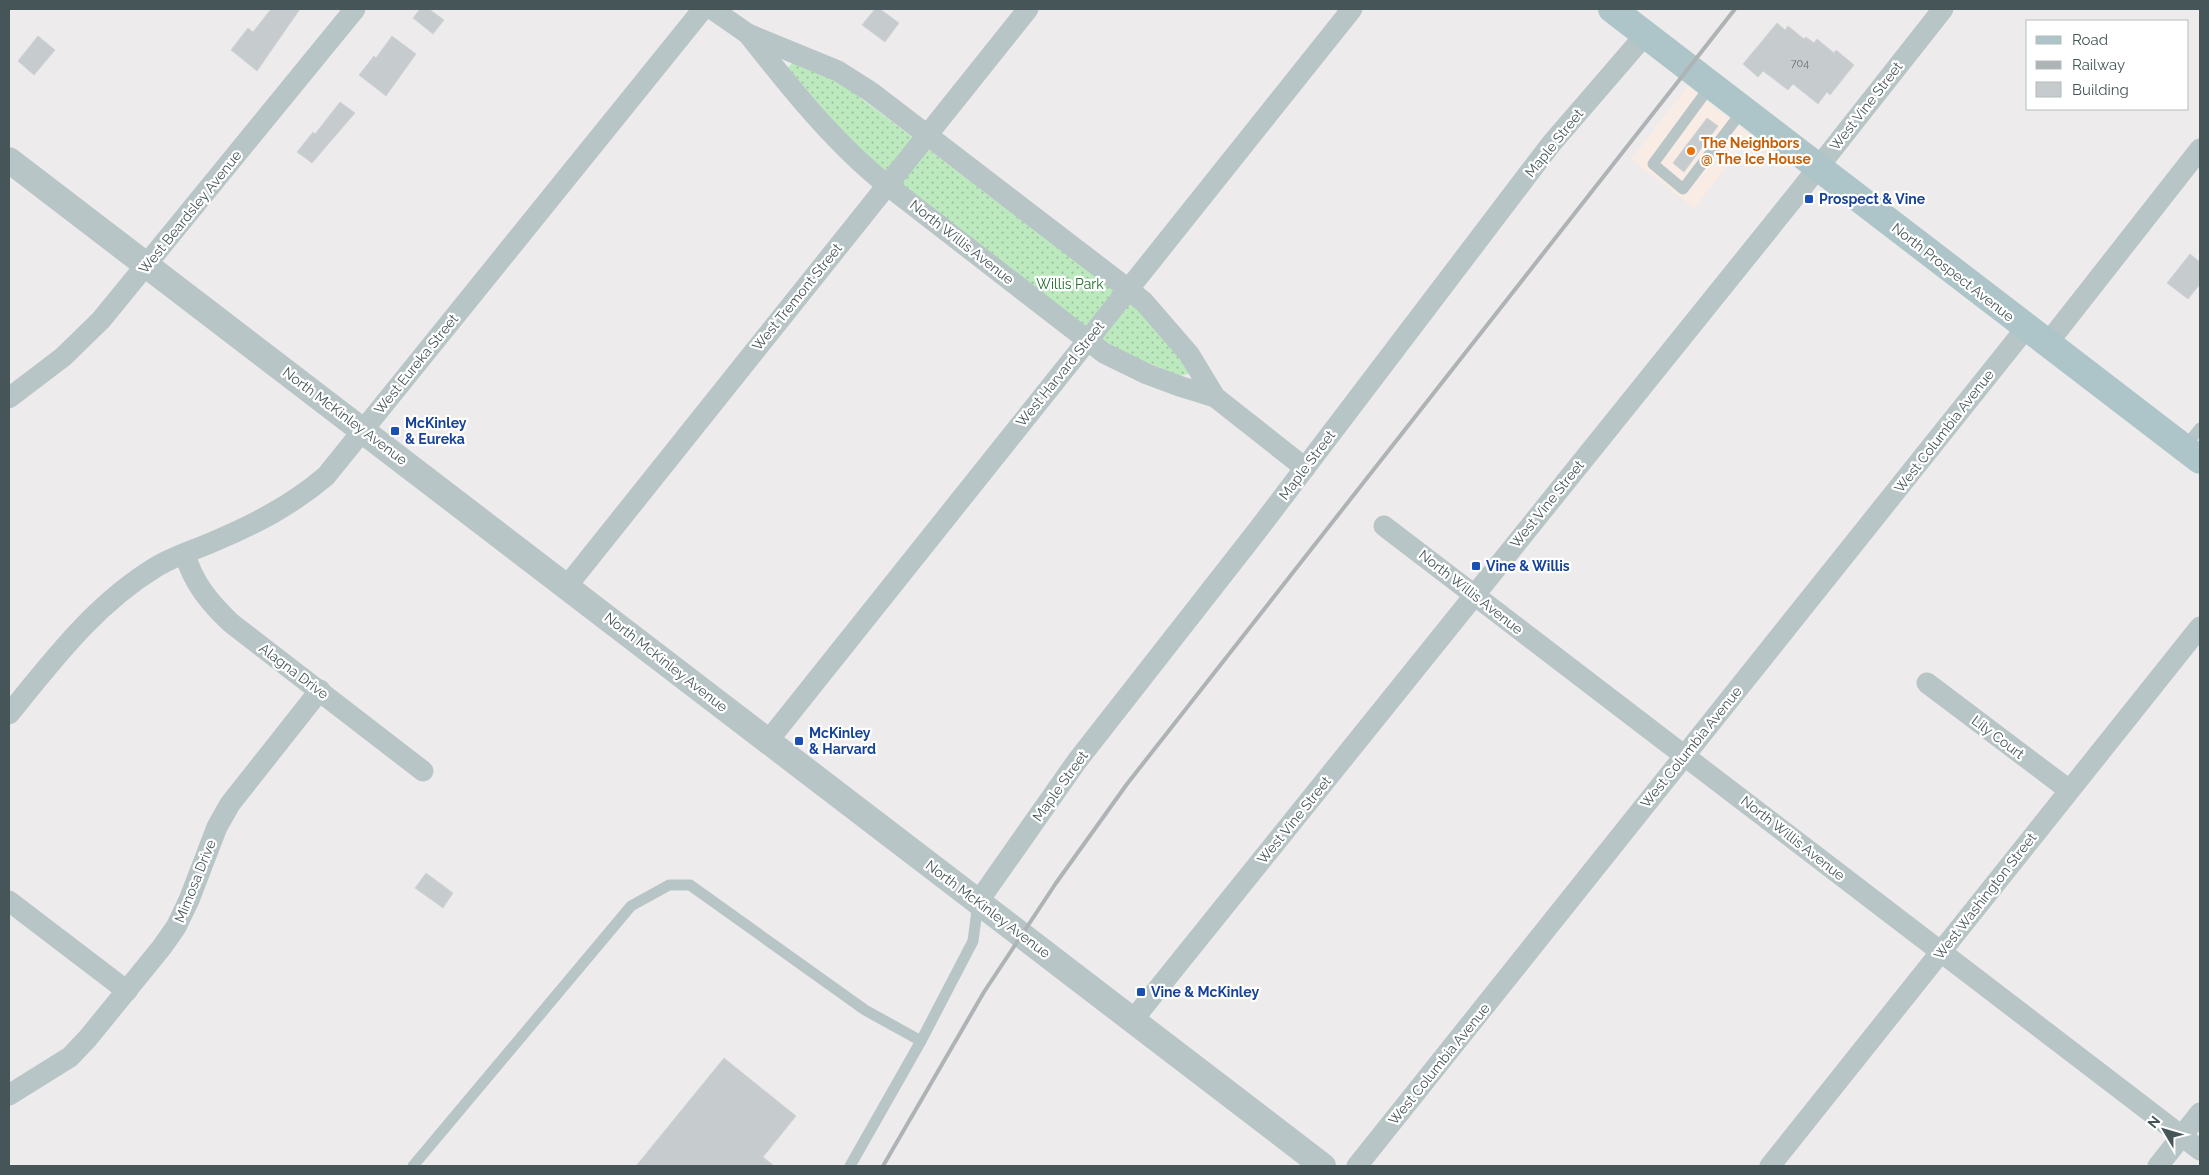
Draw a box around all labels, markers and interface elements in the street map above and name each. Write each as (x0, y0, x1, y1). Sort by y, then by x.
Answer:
legend (2026, 20, 2189, 110)
text: Road (2072, 31, 2108, 49)
text: Railway (2072, 56, 2125, 74)
house number: 704 (1791, 57, 1809, 70)
street label: West Vine Street (1827, 58, 1906, 153)
text: Building (2072, 81, 2129, 99)
street label: Maple Street (1522, 106, 1586, 180)
place label: The Neighbors @ The Ice House (1701, 135, 1811, 167)
marker: The Neighbors @ The Ice House (1685, 145, 1697, 157)
street label: West Beardsley Avenue (135, 147, 245, 277)
place label: Prospect & Vine (1819, 191, 1926, 207)
marker: Prospect & Vine (1803, 193, 1815, 205)
street label: North Willis Avenue (907, 197, 1017, 287)
street label: North Prospect Avenue (1889, 219, 2017, 325)
street label: West Tremont Street (749, 240, 845, 354)
park label: Willis Park (1036, 276, 1104, 292)
street label: West Eureka Street (371, 311, 461, 417)
street label: West Harvard Street (1013, 318, 1107, 430)
street label: North McKinley Avenue (280, 364, 410, 468)
street label: West Columbia Avenue (1891, 366, 1997, 496)
place label: McKinley & Eureka (405, 415, 467, 447)
marker: McKinley & Eureka (389, 425, 401, 437)
street label: Maple Street (1276, 427, 1339, 503)
street label: West Vine Street (1507, 457, 1587, 551)
street label: North Willis Avenue (1416, 547, 1526, 637)
place label: Vine & Willis (1486, 558, 1570, 574)
marker: Vine & Willis (1470, 560, 1482, 572)
street label: North McKinley Avenue (601, 609, 731, 715)
street label: Alagna Drive (256, 640, 332, 702)
street label: West Columbia Avenue (1637, 683, 1745, 811)
street label: Lily Court (1969, 712, 2028, 762)
place label: McKinley & Harvard (809, 725, 876, 757)
marker: McKinley & Harvard (793, 735, 805, 747)
street label: Maple Street (1029, 748, 1091, 824)
street label: West Vine Street (1254, 773, 1334, 867)
street label: North Willis Avenue (1738, 793, 1848, 883)
street label: West Washington Street (1931, 829, 2040, 962)
street label: Mimosa Drive (171, 837, 219, 925)
street label: North McKinley Avenue (923, 857, 1053, 961)
place label: Vine & McKinley (1151, 984, 1259, 1000)
marker: Vine & McKinley (1135, 986, 1147, 998)
street label: West Columbia Avenue (1385, 1000, 1493, 1128)
north arrow (2139, 1105, 2189, 1155)
text: N (2144, 1113, 2163, 1131)

